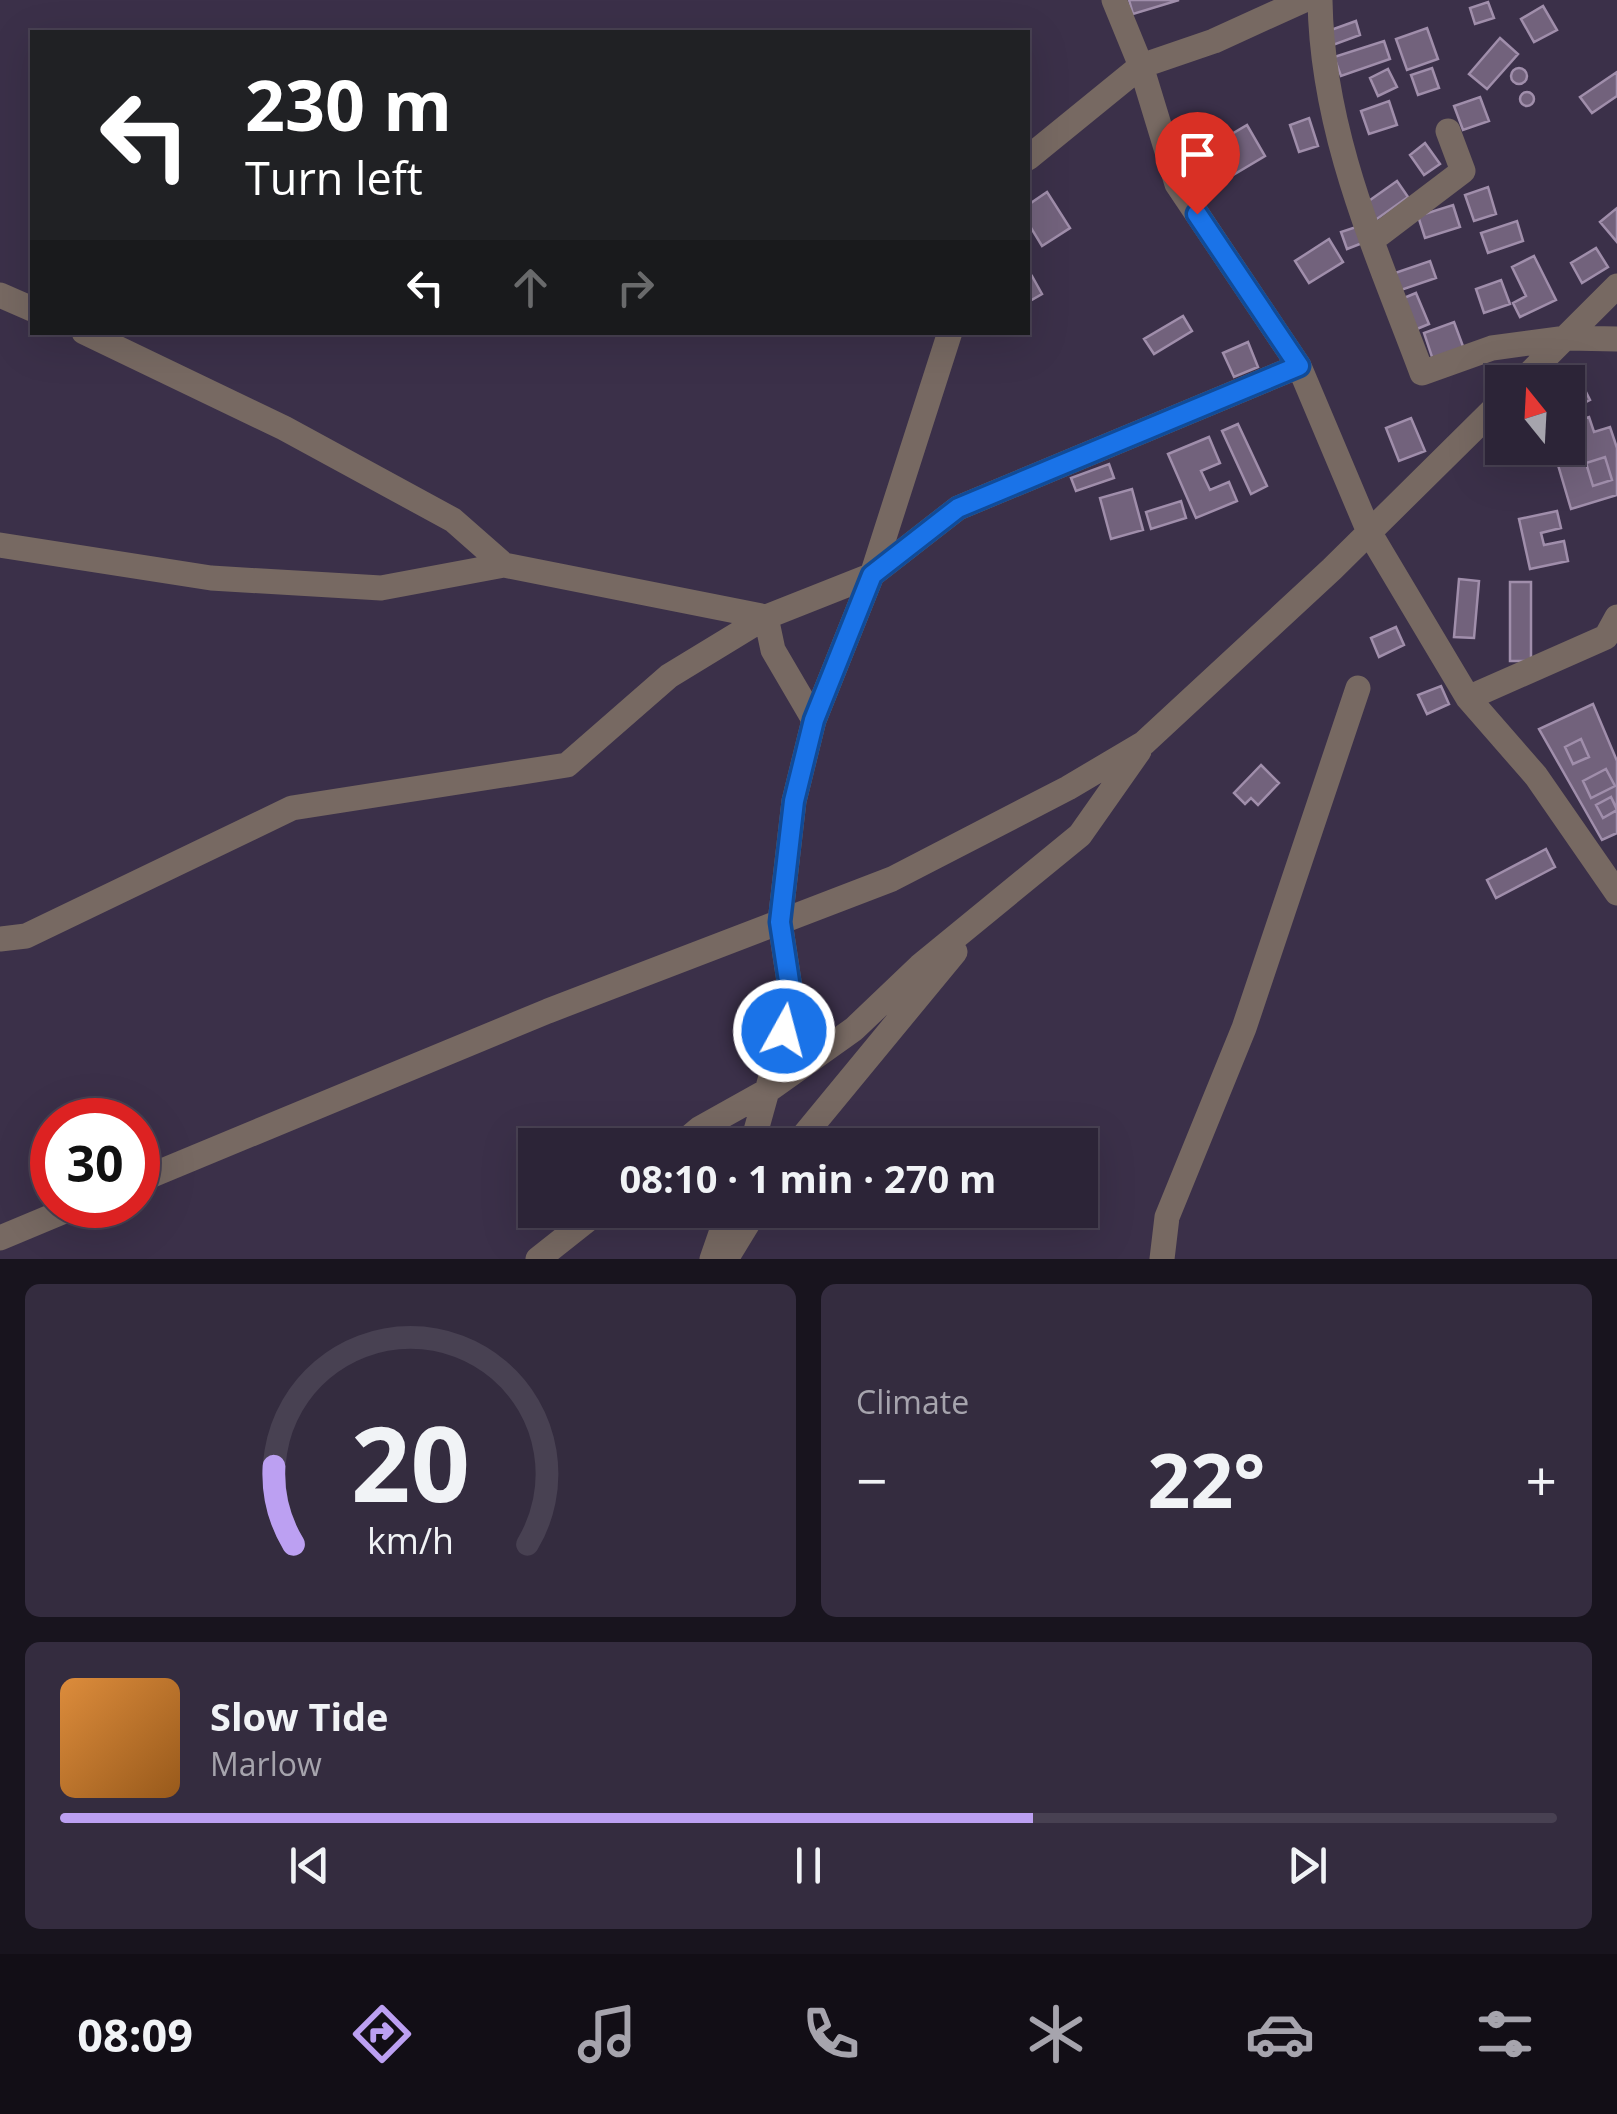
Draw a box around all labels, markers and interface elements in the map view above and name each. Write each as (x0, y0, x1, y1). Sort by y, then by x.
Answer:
text: 230 m (245, 56, 452, 152)
icon: left (80, 70, 210, 200)
pin (1155, 112, 1240, 215)
icon: arrive (1170, 127, 1225, 182)
text: Turn left (245, 147, 423, 208)
icon: left (398, 260, 453, 315)
icon: ahead (503, 260, 558, 315)
icon: right (608, 260, 663, 315)
north arrow (1485, 365, 1585, 465)
map controls (1485, 365, 1585, 465)
position arrow (732, 979, 836, 1083)
speed limit sign: 30 (30, 1098, 160, 1228)
text: 08:10 · 1 min · 270 m (620, 1152, 996, 1204)
text: Climate (856, 1380, 969, 1423)
text: 20 (351, 1391, 470, 1532)
text: 22° (1148, 1428, 1265, 1530)
text: − (856, 1442, 887, 1517)
text: + (1526, 1442, 1557, 1517)
text: km/h (367, 1516, 454, 1564)
text: Slow Tide (210, 1690, 389, 1742)
text: Marlow (210, 1742, 322, 1785)
icon: previous (282, 1838, 337, 1893)
icon: pause (781, 1838, 836, 1893)
icon: next (1280, 1838, 1335, 1893)
icon: directions (347, 1999, 417, 2069)
icon: music (572, 1999, 642, 2069)
icon: phone (796, 1999, 866, 2069)
icon: climate (1021, 1999, 1091, 2069)
icon: car (1245, 1999, 1315, 2069)
icon: filters (1470, 1999, 1540, 2069)
text: 08:09 (77, 2004, 193, 2065)

